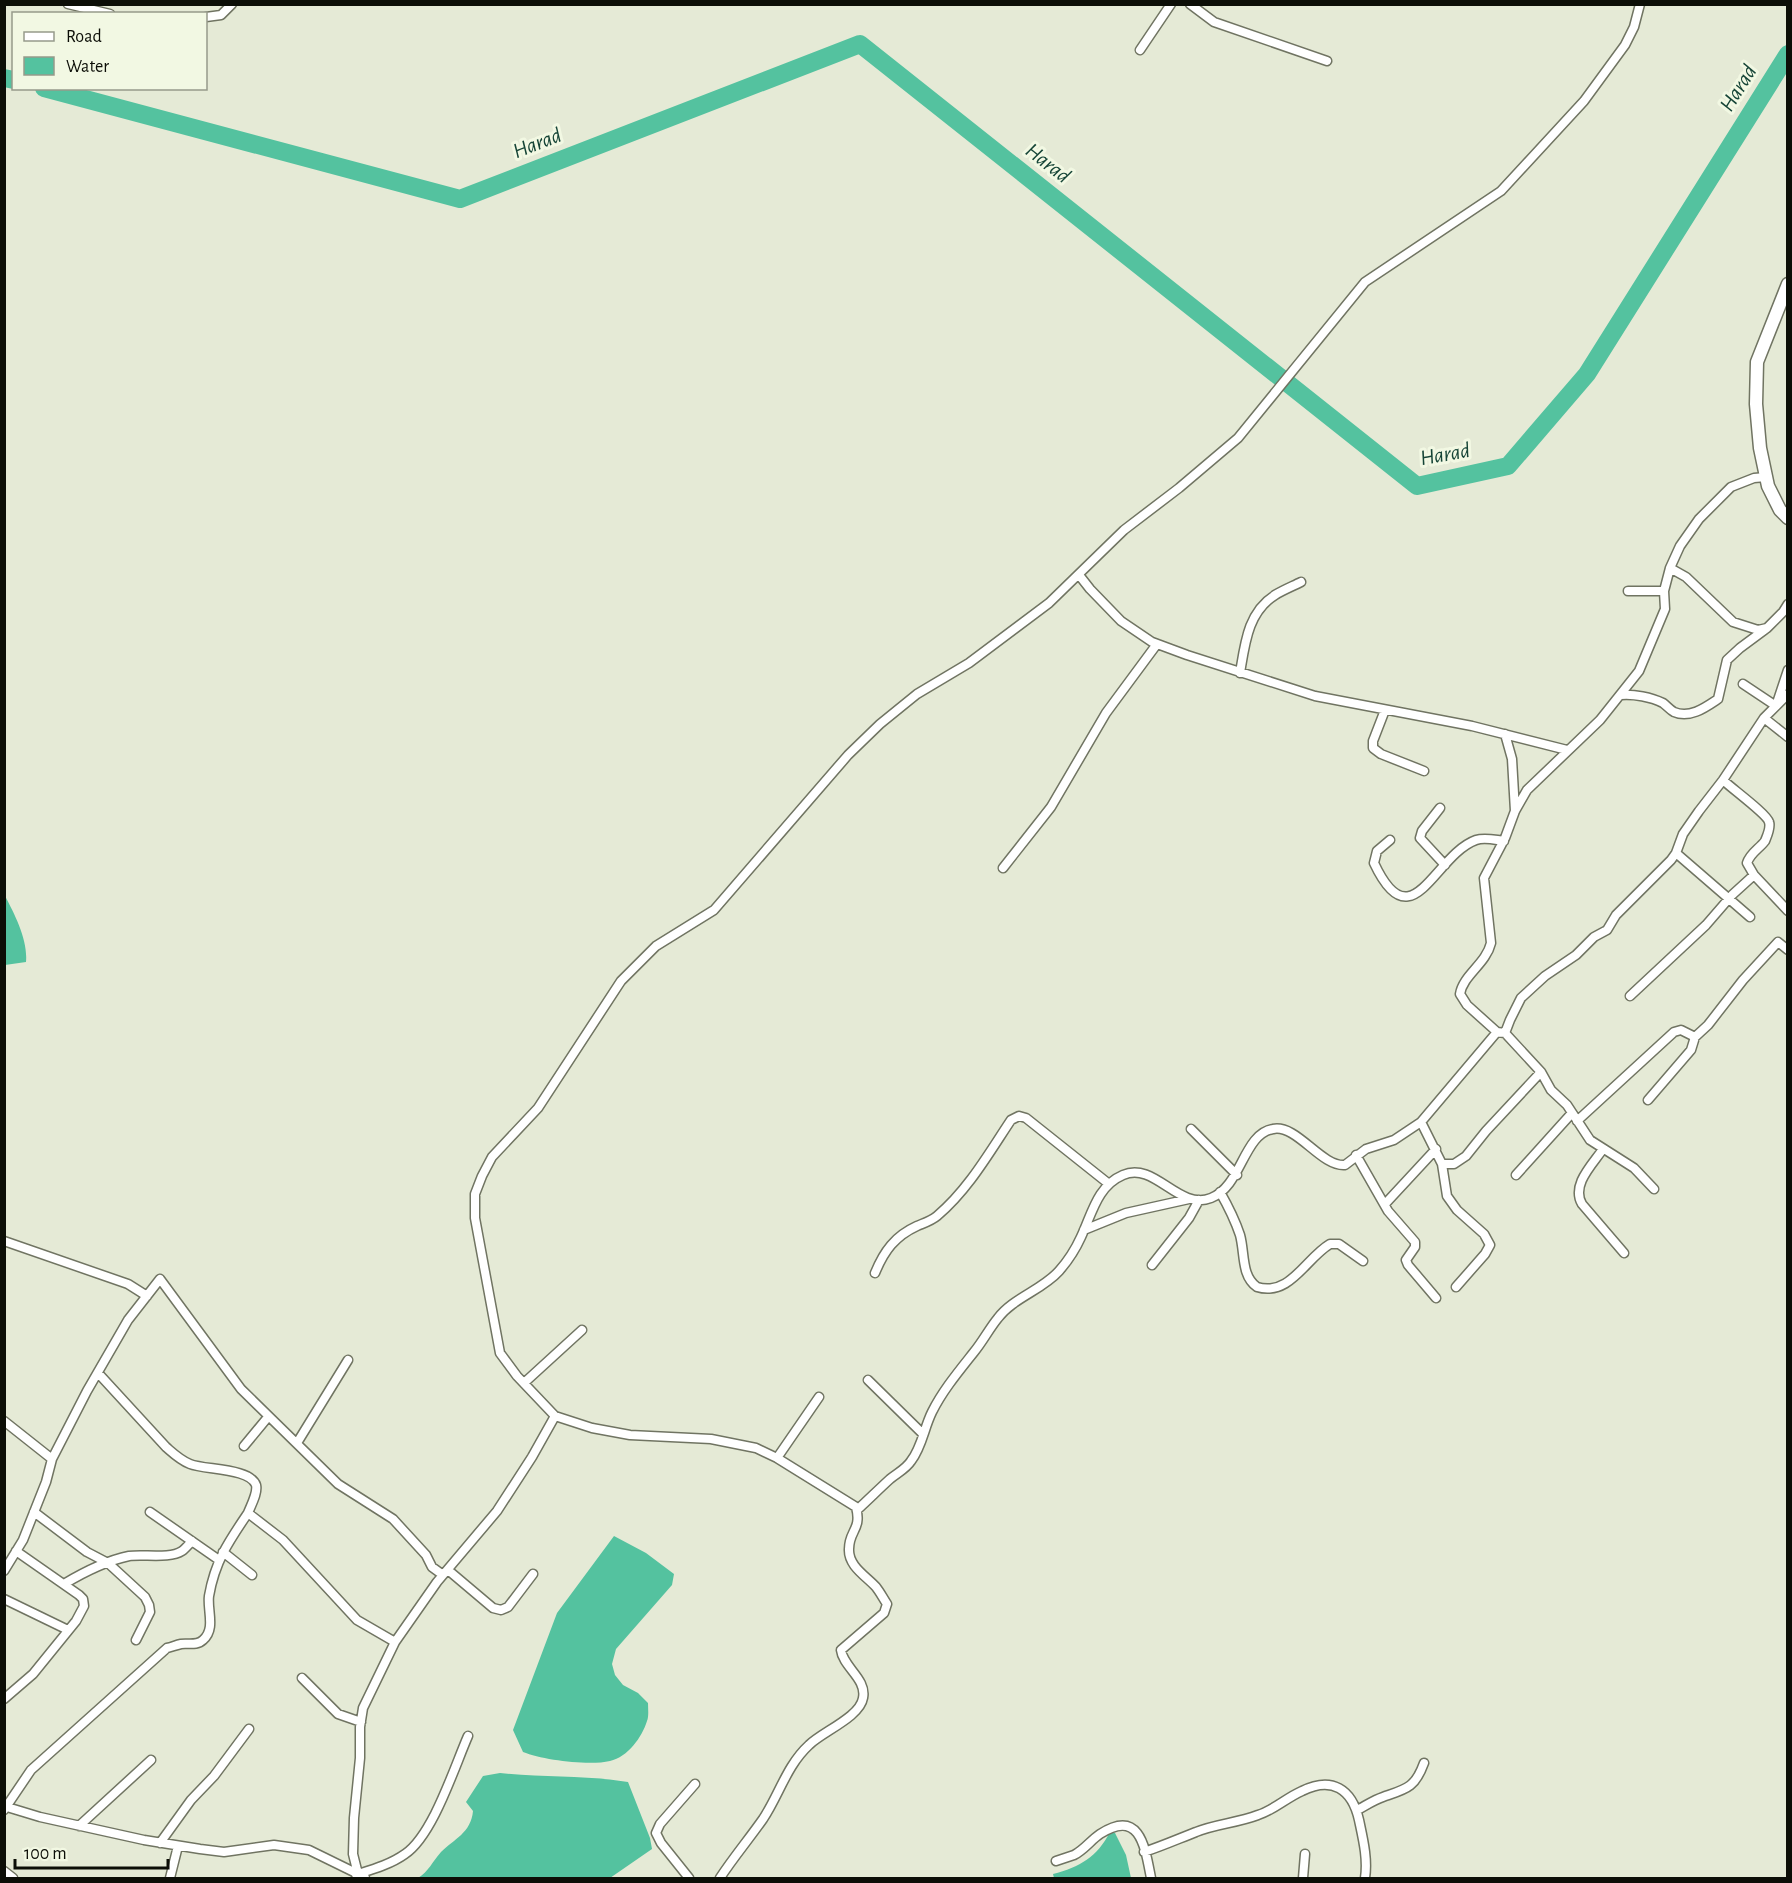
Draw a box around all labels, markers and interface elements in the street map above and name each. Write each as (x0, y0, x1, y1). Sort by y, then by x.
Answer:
legend (12, 12, 207, 90)
text: Road (66, 28, 102, 46)
text: Water (66, 58, 109, 76)
water label: Harad (1715, 61, 1761, 115)
water label: Harad (510, 124, 565, 162)
water label: Harad (1021, 139, 1075, 187)
water label: Harad (1418, 439, 1472, 469)
scale bar (15, 1832, 168, 1870)
text: 100 m (24, 1845, 67, 1863)

